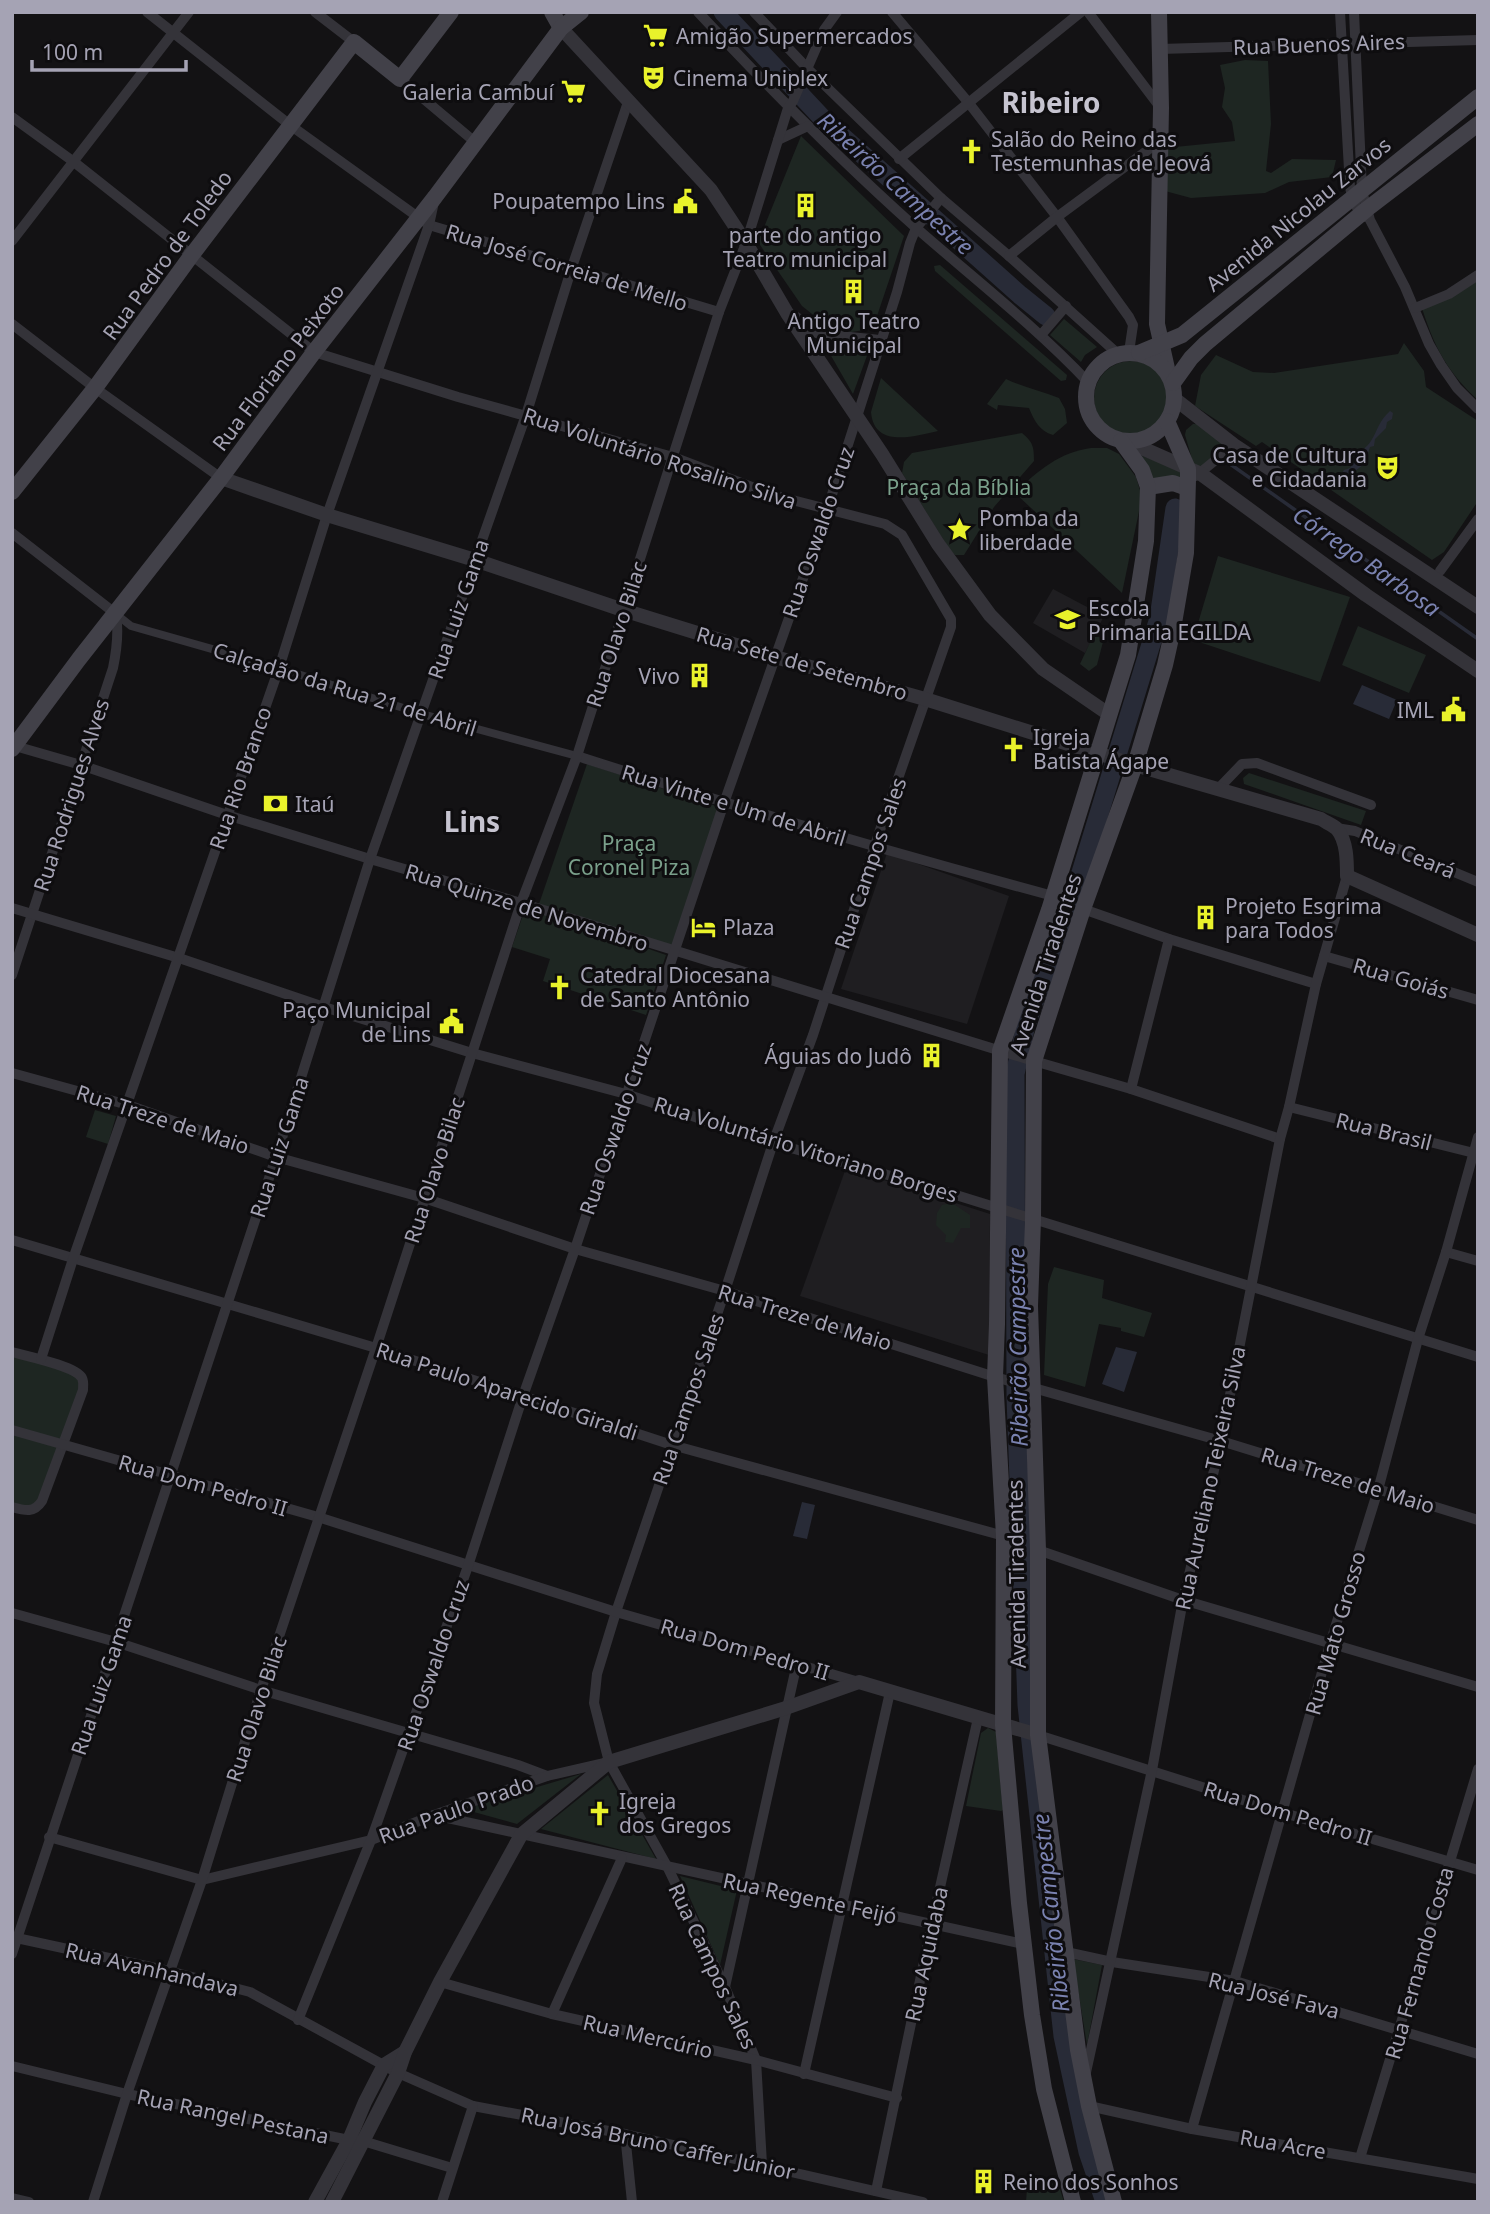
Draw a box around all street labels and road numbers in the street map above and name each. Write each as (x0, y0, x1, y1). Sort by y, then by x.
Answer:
street label: Rua Buenos Aires (1233, 27, 1405, 61)
street label: Avenida Nicolau Zarvos (1200, 131, 1396, 297)
street label: Rua Pedro de Toledo (96, 165, 238, 345)
street label: Rua José Correia de Mello (443, 217, 691, 317)
street label: Rua Floriano Peixoto (206, 278, 350, 456)
street label: Rua Voluntário Rosalino Silva (520, 401, 800, 515)
street label: Rua Oswaldo Cruz (776, 443, 860, 621)
street label: Rua Luiz Gama (421, 535, 495, 683)
street label: Rua Olavo Bilac (579, 557, 653, 711)
street label: Rua Sete de Setembro (693, 619, 911, 707)
street label: Calçadão da Rua 21 de Abril (210, 636, 480, 742)
street label: Rua Rodrigues Alves (27, 695, 115, 895)
street label: Rua Rio Branco (202, 703, 278, 853)
street label: Rua Vinte e Um de Abril (619, 758, 849, 852)
street label: Rua Campos Sales (828, 773, 912, 953)
street label: Rua Ceará (1356, 821, 1460, 885)
street label: Rua Quinze de Novembro (402, 857, 652, 957)
street label: Avenida Tiradentes (1003, 870, 1087, 1058)
street label: Rua Goiás (1350, 951, 1452, 1005)
street label: Rua Oswaldo Cruz (573, 1040, 657, 1218)
street label: Rua Luiz Gama (243, 1073, 315, 1221)
street label: Rua Treze de Maio (73, 1078, 253, 1160)
street label: Rua Voluntário Vitoriano Borges (651, 1089, 961, 1209)
street label: Rua Olavo Bilac (397, 1093, 471, 1247)
street label: Rua Brasil (1333, 1106, 1435, 1156)
street label: Rua Treze de Maio (715, 1277, 895, 1357)
street label: Rua Campos Sales (646, 1309, 730, 1489)
street label: Rua Paulo Aparecido Giraldi (373, 1335, 641, 1447)
street label: Rua Aureliano Teixeira Silva (1168, 1343, 1252, 1613)
street label: Rua Treze de Maio (1258, 1440, 1438, 1520)
street label: Rua Dom Pedro II (115, 1447, 291, 1523)
street label: Avenida Tiradentes (1000, 1479, 1032, 1669)
street label: Rua Mato Grosso (1298, 1548, 1372, 1718)
street label: Rua Oswaldo Cruz (391, 1576, 475, 1754)
street label: Rua Luiz Gama (64, 1611, 138, 1759)
street label: Rua Dom Pedro II (657, 1611, 833, 1687)
street label: Rua Olavo Bilac (219, 1632, 293, 1786)
street label: Rua Paulo Prado (375, 1768, 537, 1850)
street label: Rua Dom Pedro II (1200, 1774, 1376, 1852)
street label: Rua Fernando Costa (1378, 1864, 1460, 2062)
street label: Rua Regente Feijó (720, 1866, 900, 1930)
street label: Rua Campos Sales (662, 1879, 764, 2053)
street label: Rua Aquidaba (898, 1884, 954, 2024)
street label: Rua Avanhandava (63, 1935, 241, 2003)
street label: Rua José Fava (1205, 1965, 1343, 2025)
street label: Rua Mercúrio (580, 2007, 716, 2065)
street label: Rua Rangel Pestana (134, 2082, 332, 2150)
street label: Rua Josá Bruno Caffer Júnior (518, 2100, 798, 2186)
street label: Rua Acre (1238, 2123, 1328, 2165)

